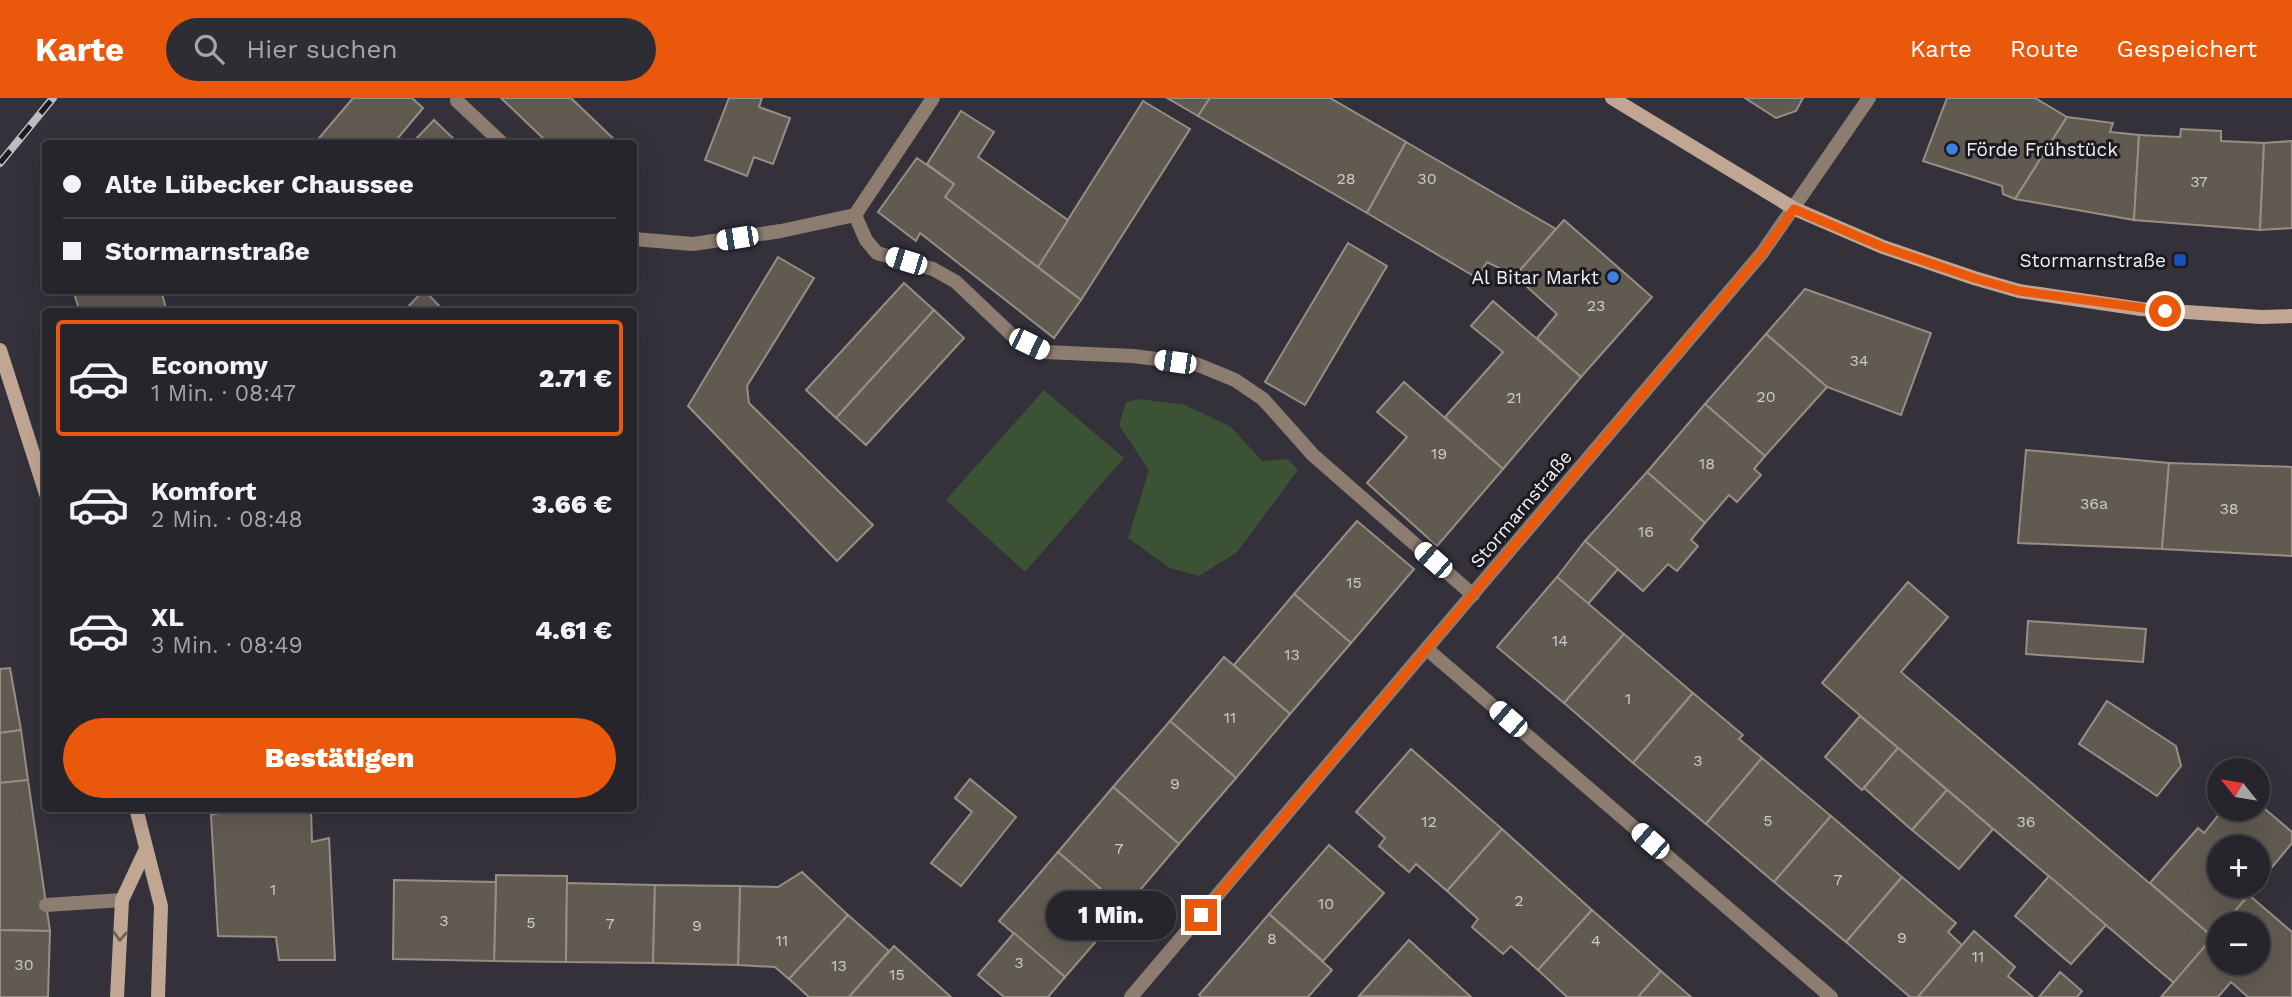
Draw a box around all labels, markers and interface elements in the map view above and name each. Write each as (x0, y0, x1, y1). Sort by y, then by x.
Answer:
search box (166, 18, 656, 81)
text: Karte (35, 30, 124, 69)
icon: search (190, 30, 228, 68)
text: Hier suchen (246, 34, 398, 64)
text: Karte (1910, 35, 1972, 63)
text: Route (2010, 35, 2079, 63)
text: Gespeichert (2117, 35, 2257, 63)
place label: Förde Frühstück (1966, 138, 2118, 161)
marker: Förde Frühstück (1944, 141, 1960, 157)
text: Alte Lübecker Chaussee (105, 169, 414, 199)
house number: 28 (1336, 169, 1356, 188)
house number: 30 (1417, 169, 1437, 188)
house number: 37 (2190, 172, 2208, 191)
car (715, 224, 760, 252)
text: Stormarnstraße (105, 236, 310, 266)
car (883, 245, 930, 277)
place label: Stormarnstraße (2019, 249, 2166, 272)
marker: Stormarnstraße (2172, 252, 2188, 268)
place label: Al Bitar Markt (1472, 266, 1599, 289)
marker: Al Bitar Markt (1605, 269, 1621, 285)
route start (2149, 295, 2181, 327)
house number: 23 (1587, 296, 1605, 315)
car (1006, 325, 1053, 363)
icon: car (67, 347, 130, 410)
car (1153, 349, 1198, 375)
text: Economy (151, 350, 268, 380)
house number: 34 (1849, 351, 1869, 370)
text: 2.71 € (539, 363, 612, 393)
text: 1 Min. · 08:47 (151, 380, 296, 407)
house number: 20 (1756, 387, 1776, 406)
house number: 21 (1506, 388, 1522, 407)
house number: 19 (1431, 444, 1447, 463)
street label: Stormarnstraße (1465, 445, 1577, 573)
house number: 18 (1699, 454, 1715, 473)
icon: car (67, 473, 130, 536)
text: Komfort (151, 476, 256, 506)
text: 3.66 € (531, 489, 612, 519)
house number: 36a (2080, 494, 2108, 513)
house number: 38 (2219, 499, 2239, 518)
text: 2 Min. · 08:48 (151, 506, 303, 533)
house number: 16 (1638, 522, 1654, 541)
car (1411, 538, 1456, 582)
house number: 15 (1346, 573, 1362, 592)
icon: car (67, 599, 130, 662)
text: XL (151, 602, 184, 632)
text: 4.61 € (535, 615, 612, 645)
house number: 14 (1552, 631, 1568, 650)
text: 3 Min. · 08:49 (151, 632, 303, 659)
house number: 13 (1284, 645, 1300, 664)
house number: 1 (1625, 689, 1631, 708)
car (1486, 697, 1531, 741)
house number: 11 (1224, 708, 1236, 727)
button: Bestätigen (63, 718, 616, 798)
house number: 3 (1693, 751, 1703, 770)
north arrow (2207, 758, 2270, 821)
map controls (2207, 758, 2270, 975)
house number: 9 (1170, 774, 1180, 793)
house number: 5 (1763, 811, 1773, 830)
house number: 12 (1421, 812, 1437, 831)
house number: 36 (2016, 812, 2036, 831)
car (1628, 819, 1673, 863)
button: + (2207, 835, 2270, 898)
house number: 7 (1115, 839, 1124, 858)
house number: 7 (1834, 870, 1843, 889)
house number: 1 (270, 880, 276, 899)
callout: 1 Min. (1047, 890, 1176, 940)
house number: 2 (1514, 891, 1524, 910)
house number: 10 (1318, 894, 1334, 913)
route end (1185, 899, 1217, 931)
text: 1 Min. (1078, 902, 1144, 929)
house number: 3 (439, 911, 449, 930)
button: − (2207, 912, 2270, 975)
house number: 5 (526, 913, 536, 932)
house number: 7 (606, 914, 615, 933)
house number: 9 (692, 916, 702, 935)
house number: 9 (1897, 928, 1907, 947)
house number: 8 (1267, 929, 1277, 948)
one-way arrow (113, 931, 128, 942)
house number: 11 (776, 931, 788, 950)
house number: 4 (1591, 931, 1601, 950)
house number: 11 (1972, 947, 1984, 966)
house number: 3 (1014, 953, 1024, 972)
house number: 30 (14, 955, 34, 974)
house number: 13 (831, 956, 847, 975)
house number: 15 (889, 965, 905, 984)

